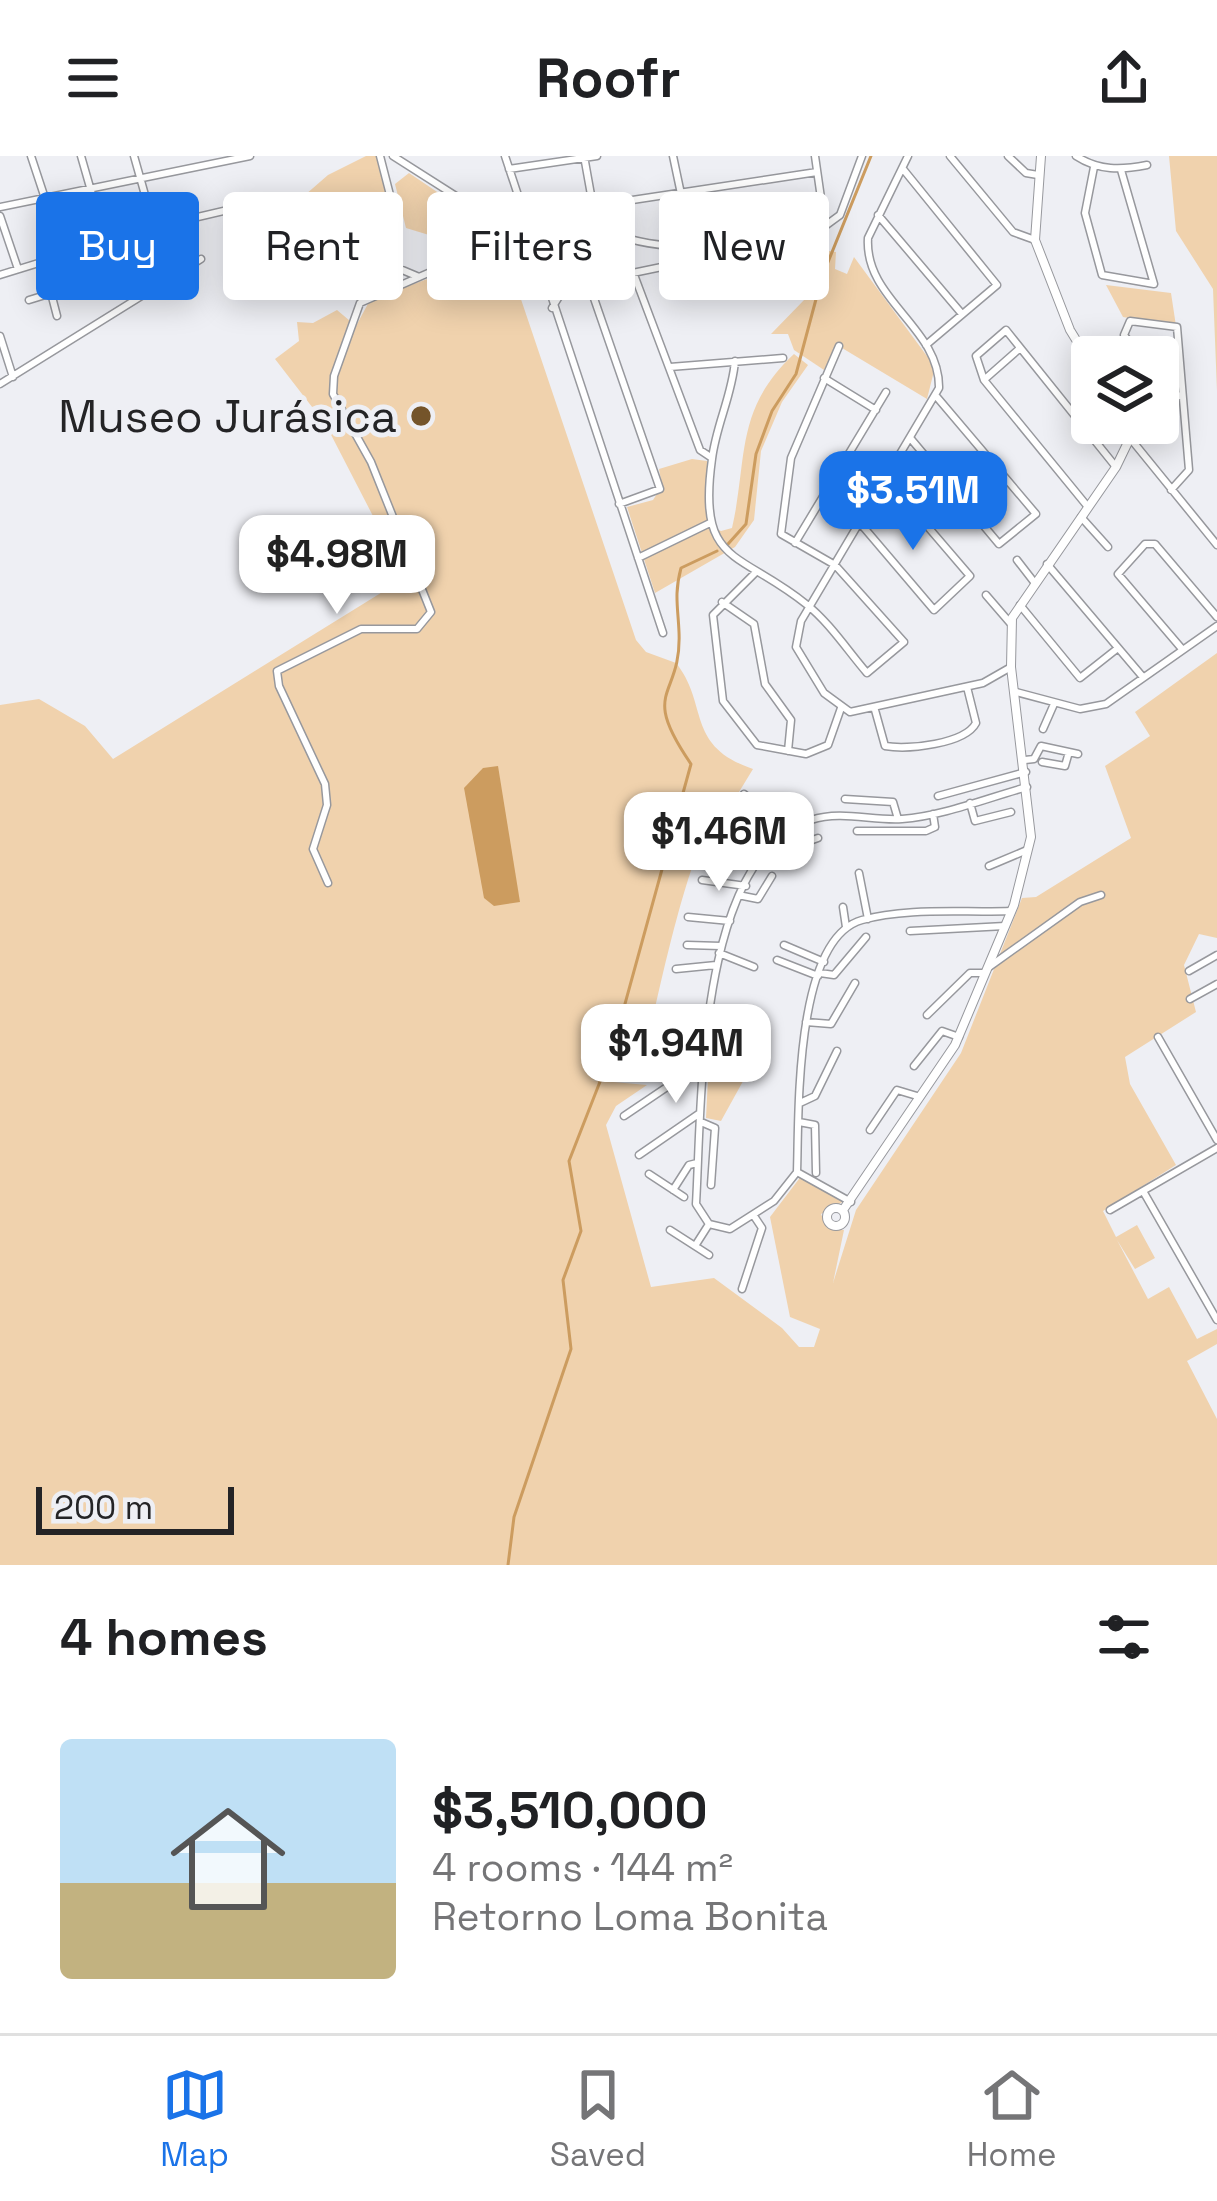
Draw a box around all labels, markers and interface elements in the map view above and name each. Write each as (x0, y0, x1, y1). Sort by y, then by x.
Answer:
text: Roofr (536, 44, 681, 113)
icon: menu (60, 45, 126, 111)
icon: share (1091, 45, 1157, 111)
chip: Buy (36, 192, 199, 300)
chip: Rent (223, 192, 403, 300)
chip: Filters (427, 192, 635, 300)
chip: New (659, 192, 829, 300)
map controls (1071, 336, 1179, 444)
button: layers (1071, 336, 1179, 444)
place label: Museo Jurásica (58, 388, 397, 445)
marker: Museo Jurásica (408, 403, 434, 429)
pin: $3.51M (815, 451, 1011, 553)
text: $3.51M (846, 465, 980, 514)
pin: $4.98M (239, 515, 435, 617)
text: $4.98M (266, 529, 408, 578)
pin: $1.46M (621, 792, 817, 894)
text: $1.46M (651, 806, 787, 855)
pin: $1.94M (578, 1004, 774, 1106)
text: $1.94M (608, 1018, 744, 1067)
scale bar (36, 1481, 234, 1534)
text: 200 m (54, 1487, 153, 1529)
icon: filters (1091, 1604, 1157, 1670)
text: 4 homes (60, 1605, 268, 1670)
text: $3,510,000 (432, 1778, 708, 1843)
icon: home (156, 1787, 300, 1931)
text: 4 rooms · 144 m² (432, 1843, 733, 1892)
text: Retorno Loma Bonita (432, 1892, 828, 1941)
tab: Map (160, 2062, 229, 2176)
tab: Saved (550, 2062, 646, 2176)
tab: Home (967, 2062, 1057, 2176)

